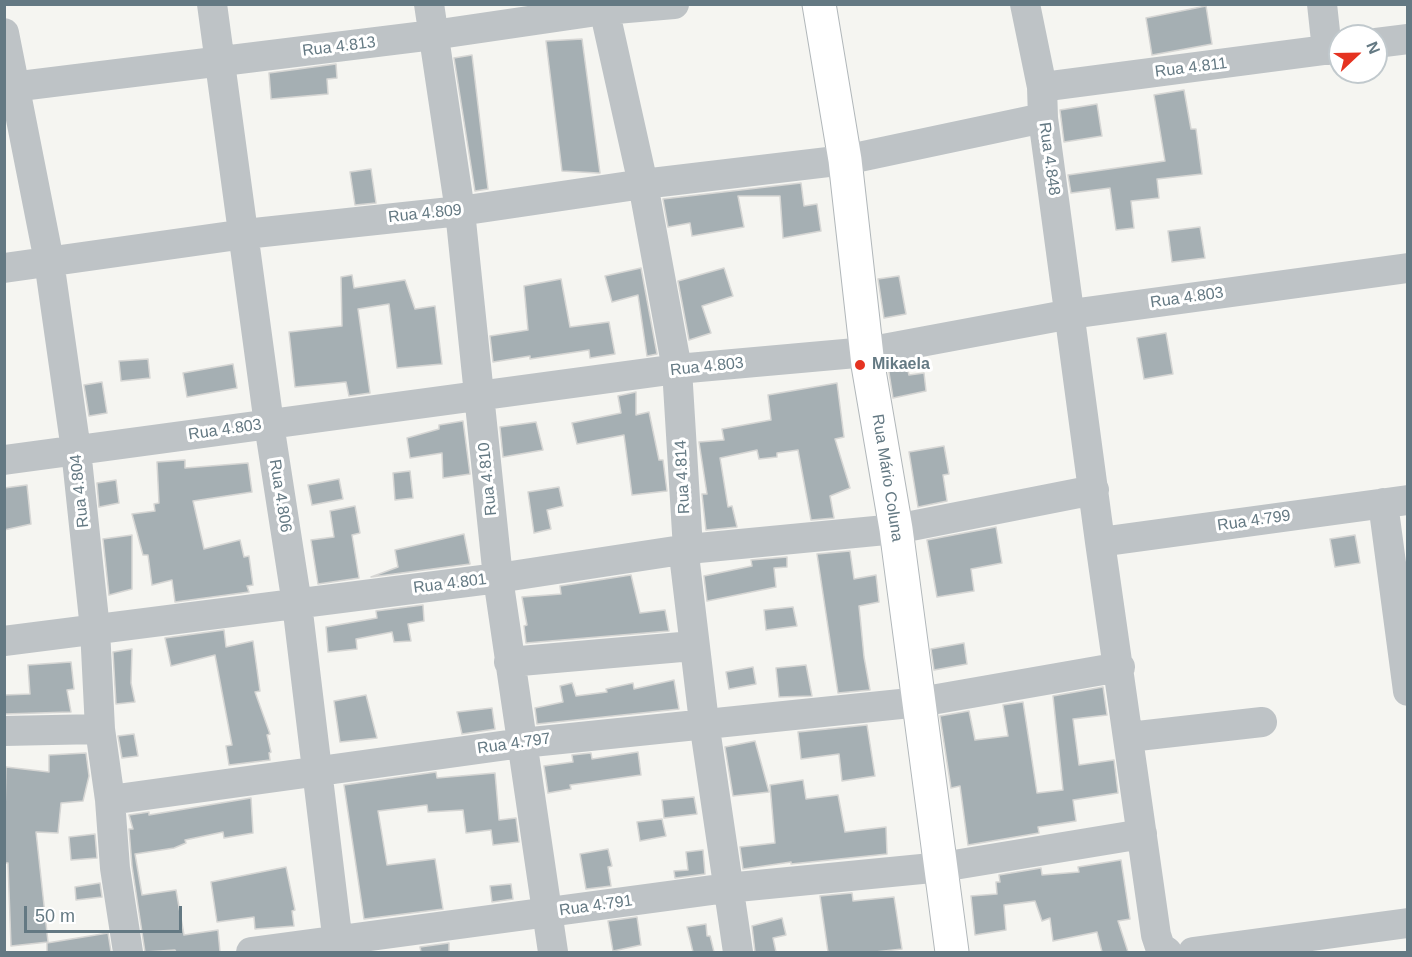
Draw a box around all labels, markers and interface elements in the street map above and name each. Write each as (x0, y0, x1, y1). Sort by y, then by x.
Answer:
north arrow (1328, 24, 1388, 84)
street label: Rua 4.813 (301, 33, 377, 61)
text: N (1363, 39, 1383, 56)
street label: Rua 4.811 (1154, 54, 1228, 82)
street label: Rua 4.848 (1034, 121, 1064, 197)
street label: Rua 4.809 (387, 201, 463, 227)
street label: Rua 4.803 (1149, 283, 1225, 313)
street label: Rua 4.803 (669, 354, 745, 380)
place label: Mikaela (872, 355, 930, 375)
marker: Mikaela (853, 358, 867, 372)
street label: Rua Mário Coluna (867, 413, 907, 543)
street label: Rua 4.803 (187, 415, 263, 445)
street label: Rua 4.814 (671, 440, 695, 514)
street label: Rua 4.810 (475, 441, 501, 517)
street label: Rua 4.804 (67, 453, 93, 529)
street label: Rua 4.806 (265, 458, 295, 534)
street label: Rua 4.799 (1216, 506, 1292, 536)
street label: Rua 4.801 (412, 570, 488, 598)
street label: Rua 4.797 (476, 729, 552, 759)
street label: Rua 4.791 (558, 891, 634, 921)
scale bar (27, 894, 184, 932)
text: 50 m (35, 906, 75, 926)

